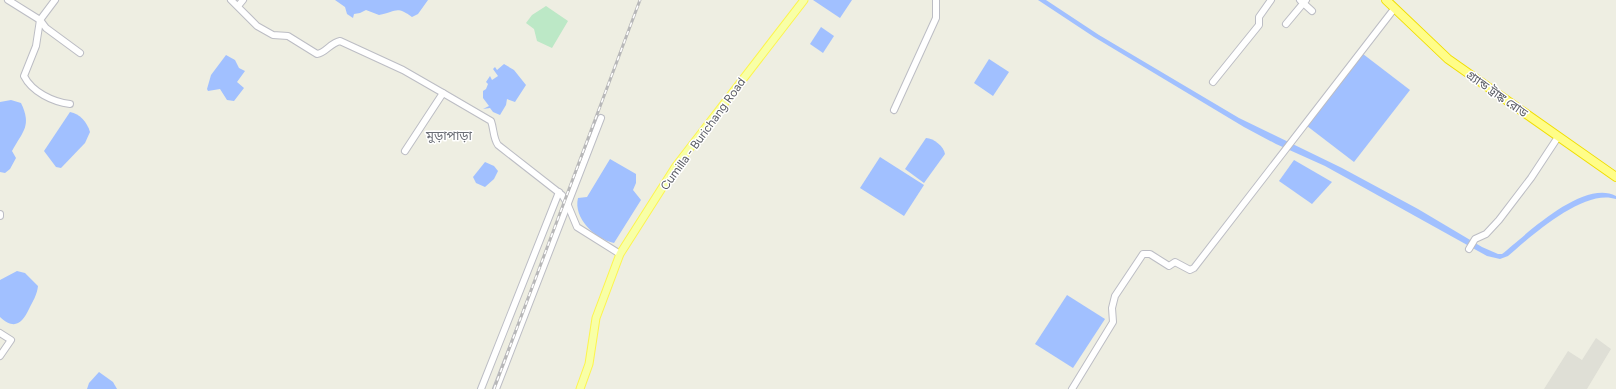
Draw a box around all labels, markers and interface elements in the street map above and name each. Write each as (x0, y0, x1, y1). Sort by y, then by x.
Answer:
street label: গ্র্যান্ড ট্রাঙ্ক রোড (1464, 67, 1531, 121)
street label: Cumilla - Burichang Road (658, 75, 748, 193)
district label: মুড়াপাড়া (425, 128, 473, 144)

